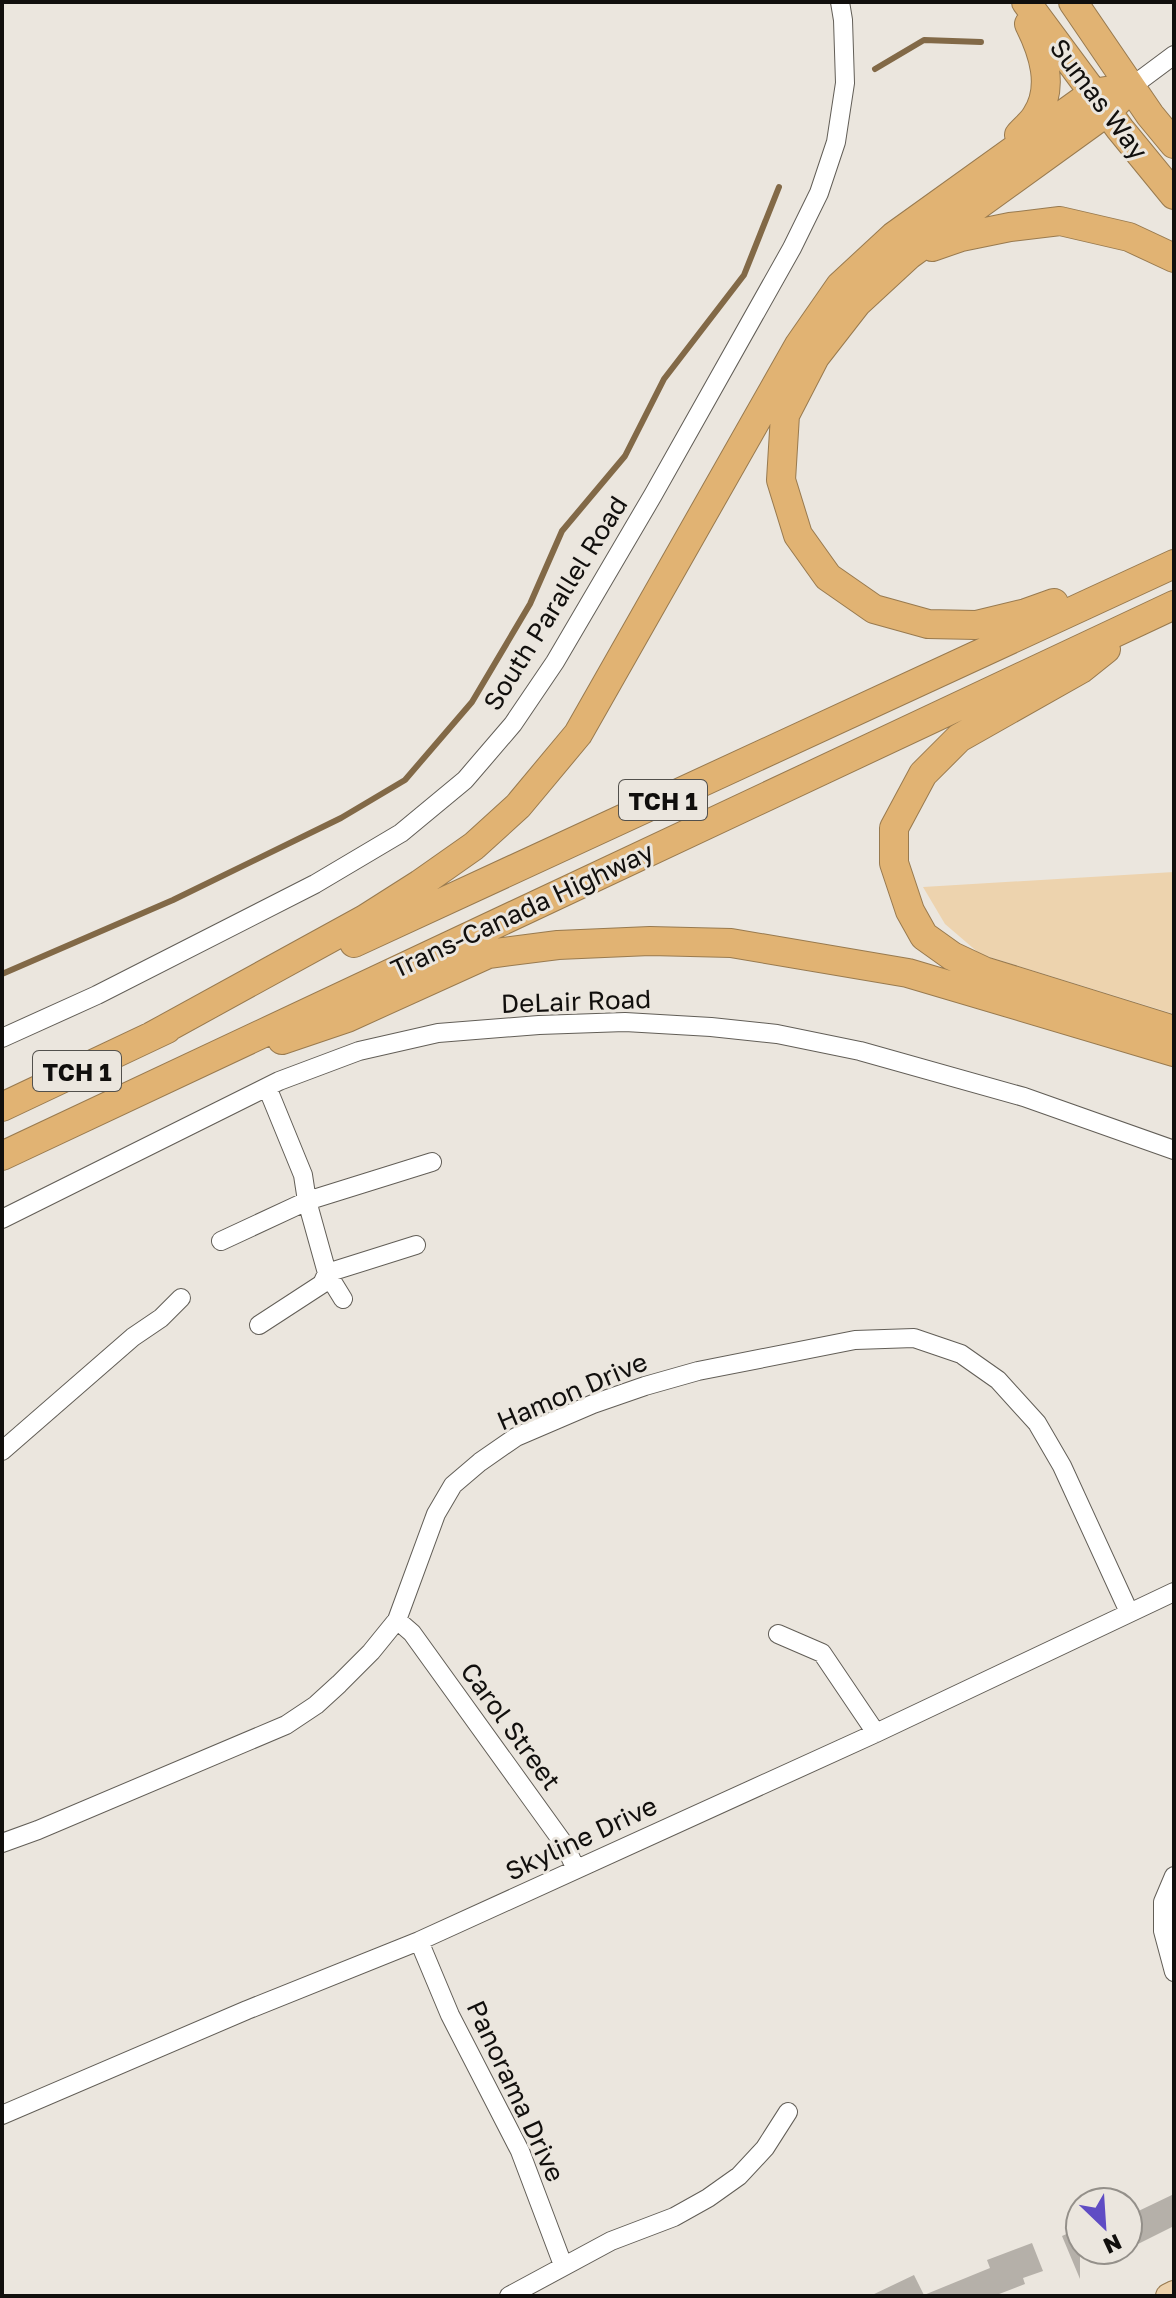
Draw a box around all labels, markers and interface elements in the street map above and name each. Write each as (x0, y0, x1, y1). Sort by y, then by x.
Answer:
street label: Sumas Way (1044, 33, 1155, 166)
street label: South Parallel Road (476, 490, 634, 716)
road number: TCH 1 (619, 780, 707, 820)
street label: Trans-Canada Highway (386, 835, 659, 984)
street label: DeLair Road (500, 983, 652, 1019)
road number: TCH 1 (33, 1051, 121, 1091)
street label: Hamon Drive (492, 1345, 652, 1437)
street label: Carol Street (454, 1656, 568, 1796)
street label: Skyline Drive (500, 1789, 662, 1887)
street label: Panorama Drive (460, 1996, 572, 2186)
north arrow (1064, 2186, 1144, 2266)
text: N (1099, 2229, 1126, 2260)

